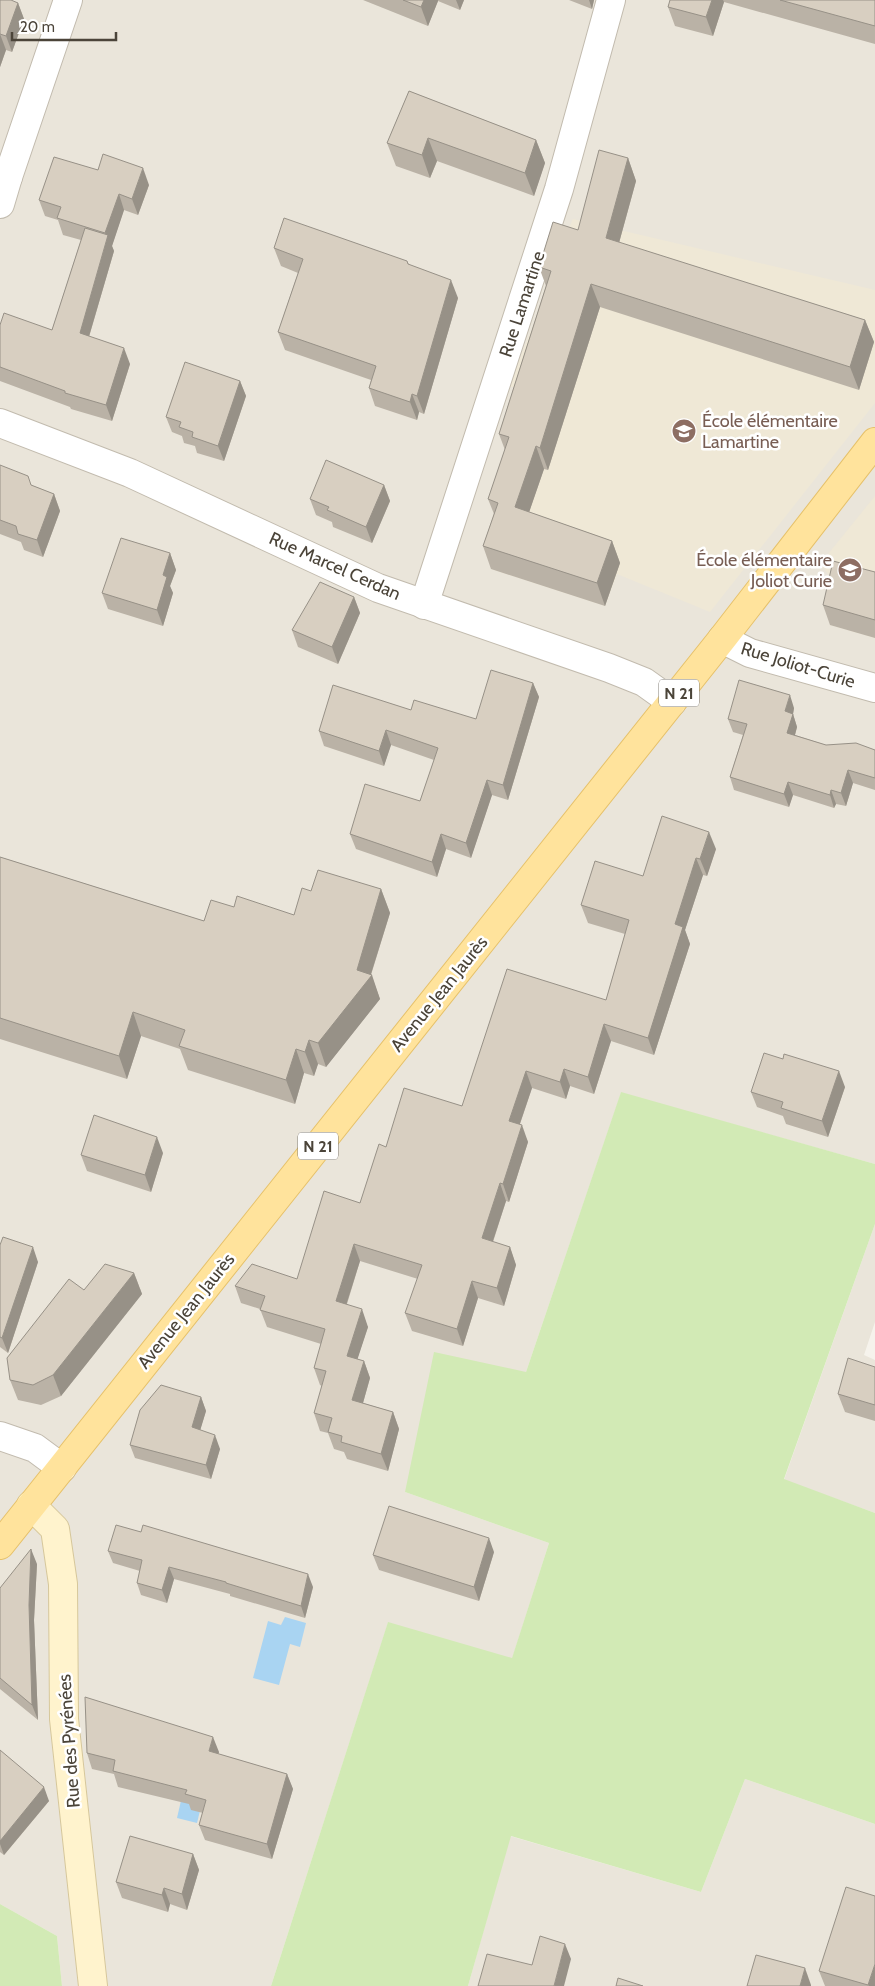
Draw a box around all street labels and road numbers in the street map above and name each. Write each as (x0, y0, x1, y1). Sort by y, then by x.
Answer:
street label: Rue Lamartine (494, 248, 550, 360)
street label: Rue Marcel Cerdan (266, 527, 404, 605)
street label: Rue Joliot-Curie (738, 637, 858, 693)
road number: N 21 (659, 680, 699, 706)
street label: Avenue Jean Jaurès (386, 932, 492, 1056)
road number: N 21 (298, 1132, 338, 1160)
street label: Avenue Jean Jaurès (133, 1249, 239, 1373)
street label: Rue des Pyrénées (53, 1673, 85, 1809)

